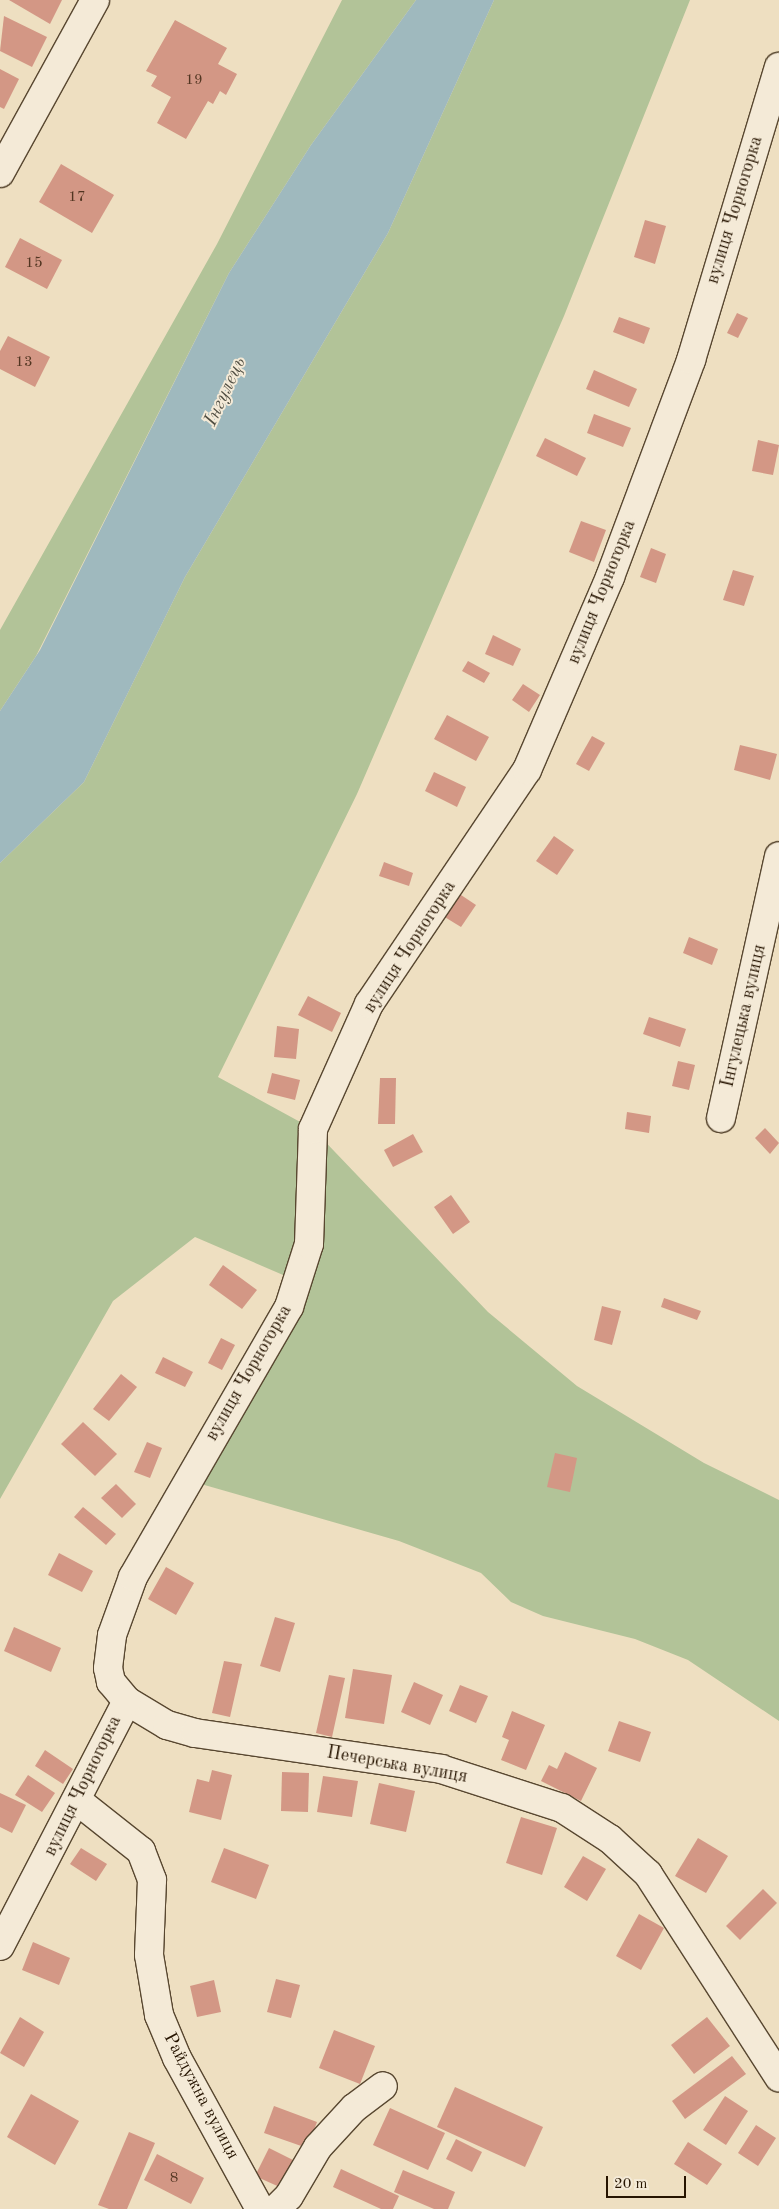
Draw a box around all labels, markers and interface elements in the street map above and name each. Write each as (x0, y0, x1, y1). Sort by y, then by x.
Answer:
house number: 19 (185, 72, 203, 90)
street label: вулиця Чорногорка (702, 133, 768, 287)
house number: 17 (68, 189, 86, 207)
house number: 15 (25, 255, 43, 273)
house number: 13 (15, 354, 33, 372)
water label: Інгулець (200, 354, 252, 430)
street label: вулиця Чорногорка (563, 517, 641, 667)
street label: вулиця Чорногорка (359, 877, 461, 1017)
street label: Інгулецька вулиця (717, 942, 771, 1090)
street label: вулиця Чорногорка (201, 1301, 297, 1445)
street label: вулиця Чорногорка (40, 1712, 126, 1860)
street label: Печерська вулиця (325, 1742, 469, 1788)
street label: Райдужна вулиця (158, 2029, 244, 2163)
scale bar (609, 2166, 689, 2198)
house number: 8 (170, 2170, 178, 2188)
text: 20 m (614, 2177, 648, 2192)

